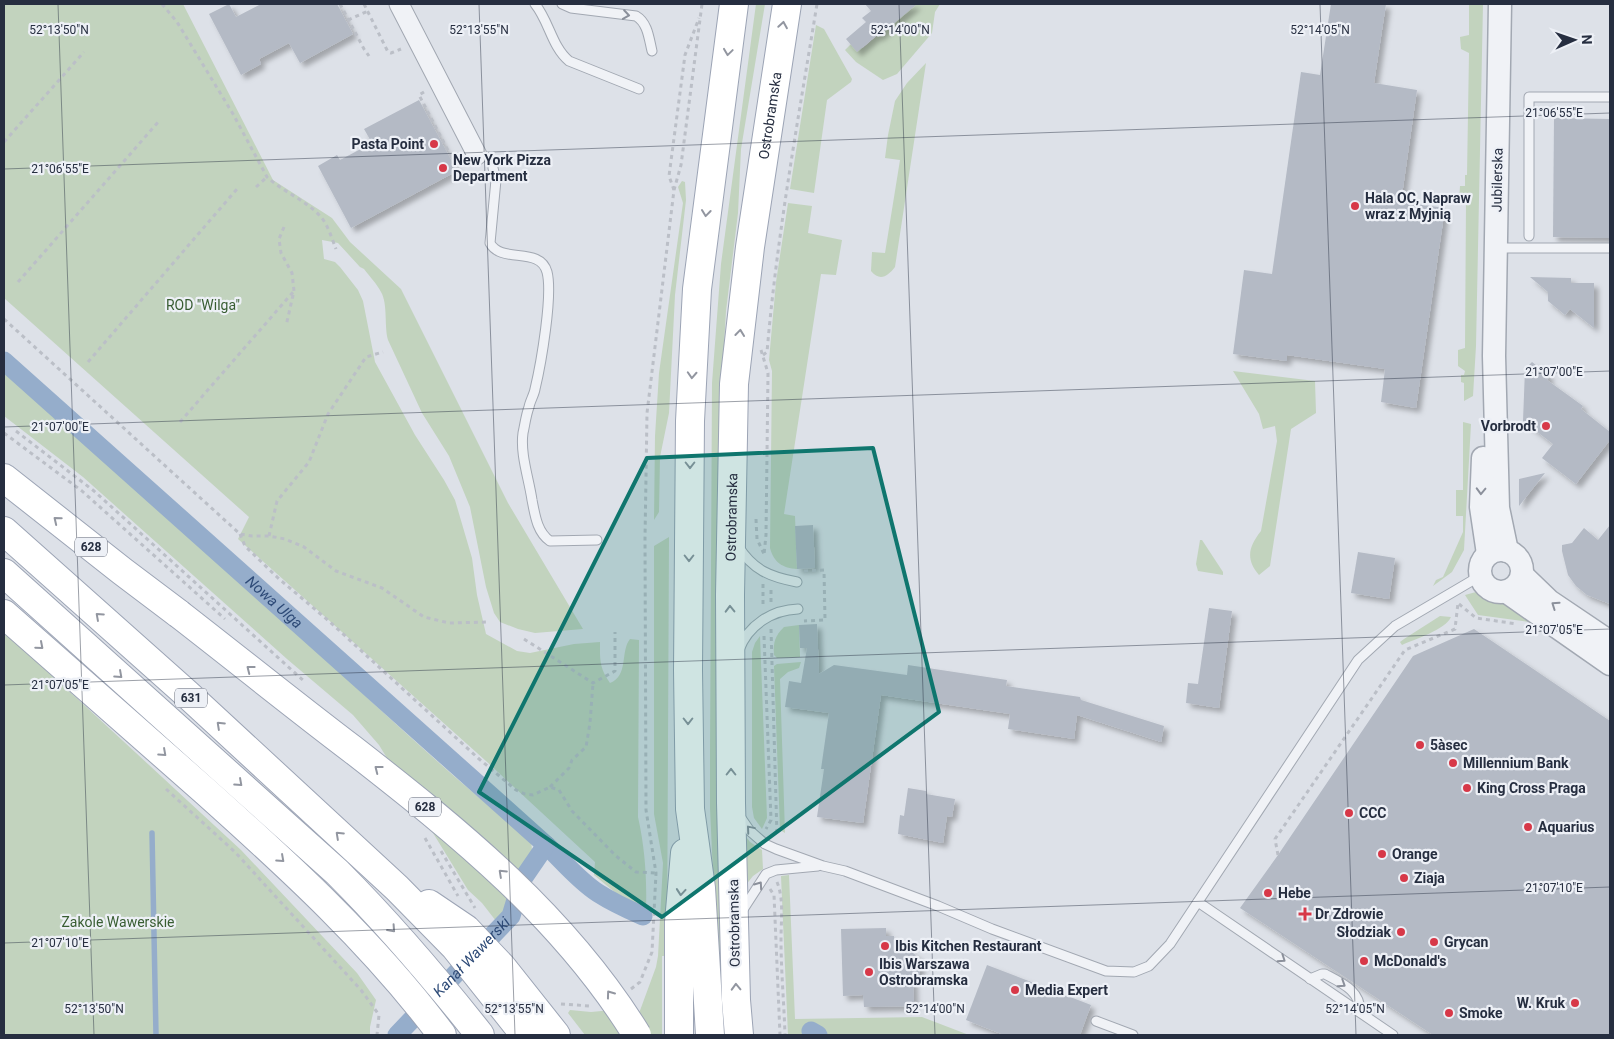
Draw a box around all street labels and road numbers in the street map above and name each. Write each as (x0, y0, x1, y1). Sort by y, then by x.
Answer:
street label: Ostrobramska (755, 71, 785, 161)
street label: Jubilerska (1488, 148, 1506, 212)
street label: Ostrobramska (723, 473, 740, 562)
road number: 628 (75, 538, 107, 556)
road number: 631 (175, 688, 207, 708)
road number: 628 (409, 798, 441, 816)
street label: Ostrobramska (725, 879, 743, 967)

